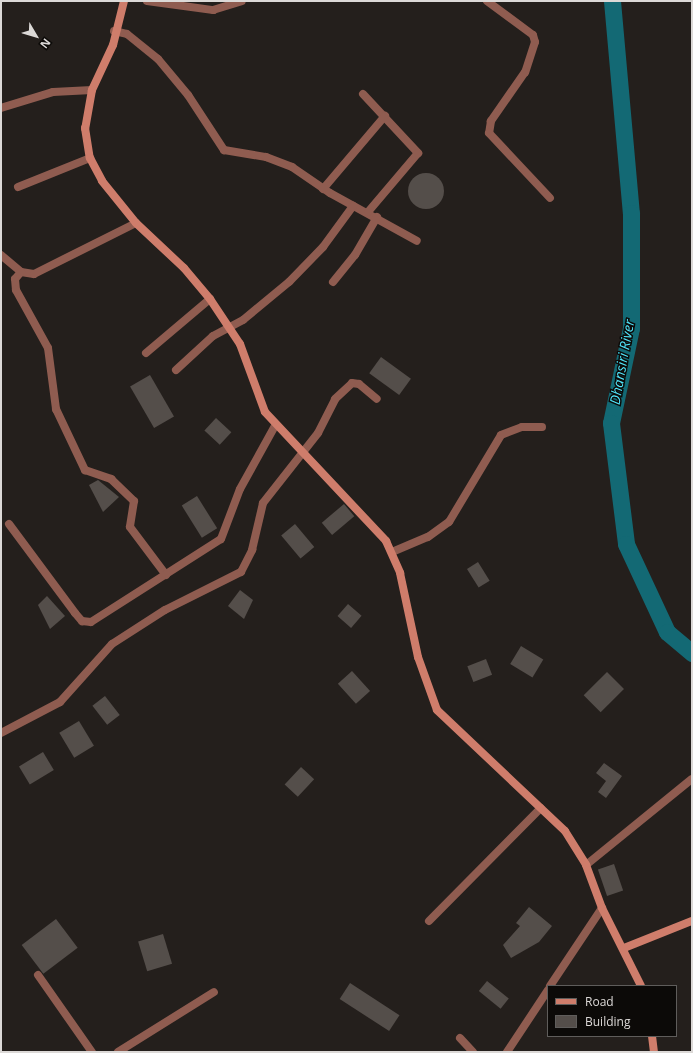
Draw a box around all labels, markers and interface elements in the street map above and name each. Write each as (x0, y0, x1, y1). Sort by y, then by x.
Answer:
north arrow (16, 16, 56, 56)
text: N (37, 36, 55, 52)
water label: Dhansiri River (606, 318, 638, 406)
legend (547, 985, 677, 1037)
text: Road (585, 993, 614, 1010)
text: Building (585, 1013, 630, 1030)

